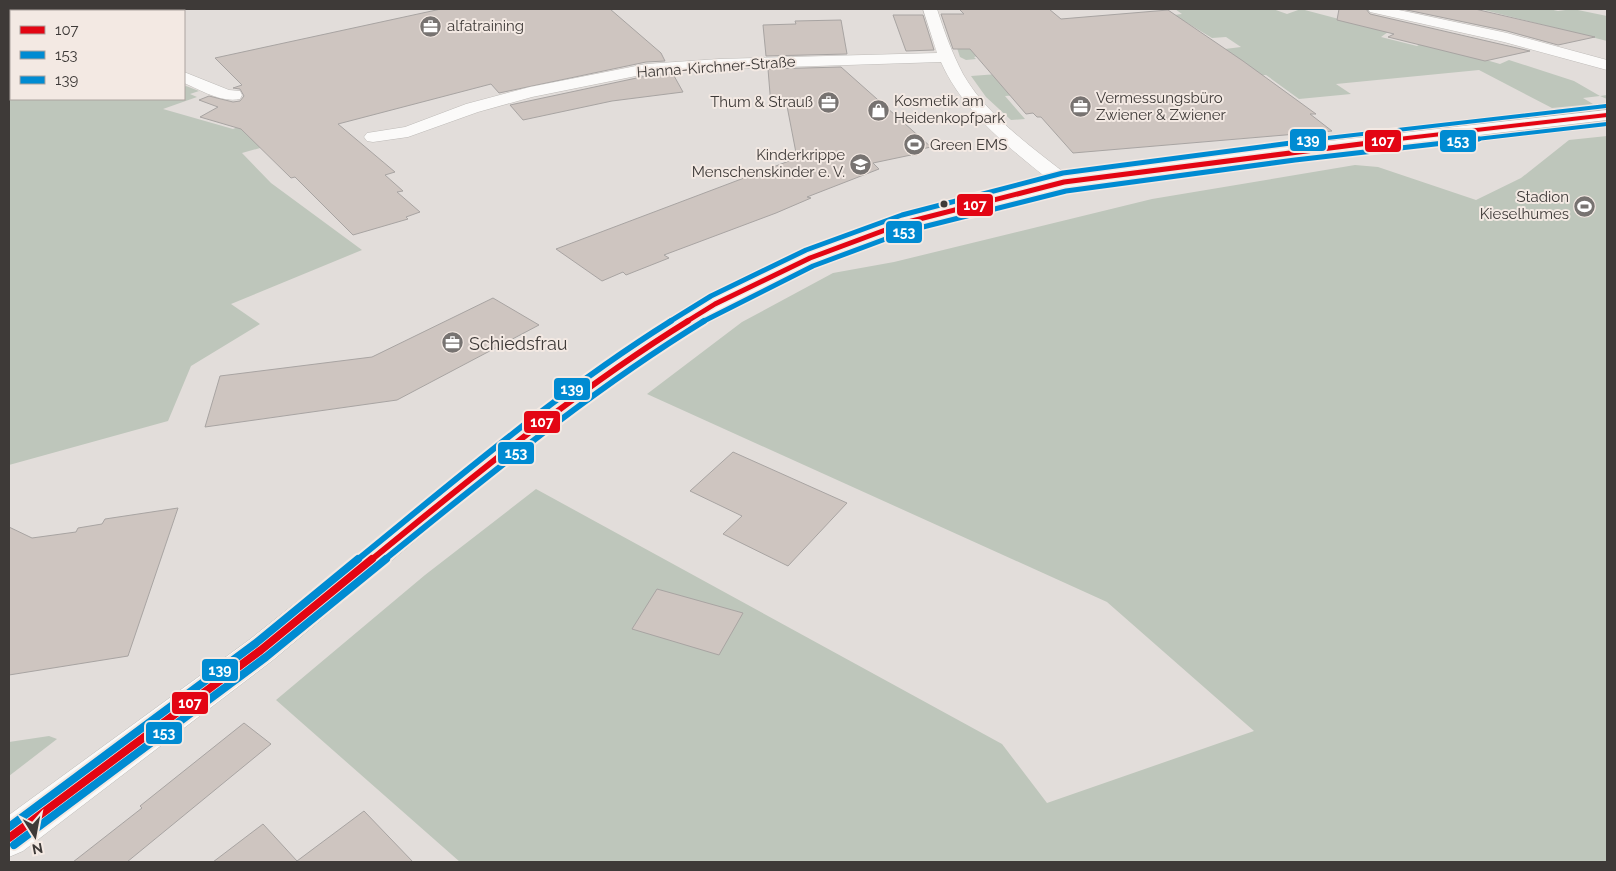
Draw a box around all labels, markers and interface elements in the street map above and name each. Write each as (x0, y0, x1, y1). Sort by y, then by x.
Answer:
legend (10, 10, 185, 100)
office icon: alfatraining (419, 14, 443, 38)
place label: alfatraining (447, 17, 524, 35)
text: 107 (55, 21, 79, 39)
text: 153 (55, 46, 78, 64)
street label: Hanna-Kirchner-Straße (636, 52, 796, 82)
text: 139 (55, 71, 78, 89)
place label: Vermessungsbüro Zwiener & Zwiener (1096, 89, 1227, 124)
office icon: Thum & Strauß (817, 90, 841, 114)
place label: Kosmetik am Heidenkopfpark (894, 92, 1005, 127)
place label: Thum & Strauß (710, 93, 813, 111)
office icon: Vermessungsbüro Zwiener & Zwiener (1068, 95, 1092, 119)
shop icon: Kosmetik am Heidenkopfpark (866, 98, 890, 122)
line badge: 139 (1289, 128, 1327, 152)
line badge: 107 (1364, 129, 1402, 153)
line badge: 153 (1439, 129, 1477, 153)
text: 139 (1297, 132, 1319, 148)
sports icon: Green EMS (902, 133, 926, 157)
text: 107 (1371, 133, 1395, 149)
text: 153 (1447, 133, 1469, 149)
place label: Green EMS (930, 136, 1007, 154)
place label: Kinderkrippe Menschenskinder e. V. (692, 146, 845, 181)
school or university icon: Kinderkrippe Menschenskinder e. V. (849, 152, 873, 176)
place label: Stadion Kieselhumes (1480, 188, 1569, 223)
line badge: 107 (956, 193, 994, 217)
sports icon: Stadion Kieselhumes (1573, 194, 1597, 218)
text: 107 (963, 197, 987, 213)
unlabelled marker (939, 199, 949, 209)
line badge: 153 (885, 220, 923, 244)
text: 153 (893, 224, 915, 240)
office icon: Schiedsfrau (441, 331, 465, 355)
place label: Schiedsfrau (469, 333, 567, 354)
line badge: 139 (553, 377, 591, 401)
text: 139 (561, 381, 583, 397)
line badge: 107 (523, 410, 561, 434)
text: 107 (530, 414, 554, 430)
line badge: 153 (497, 441, 535, 465)
text: 153 (505, 445, 527, 461)
line badge: 139 (201, 658, 239, 682)
text: 139 (209, 662, 231, 678)
line badge: 107 (171, 691, 209, 715)
text: 107 (178, 695, 202, 711)
line badge: 153 (145, 721, 183, 745)
text: 153 (153, 725, 175, 741)
north arrow (10, 811, 60, 861)
text: N (31, 840, 44, 858)

